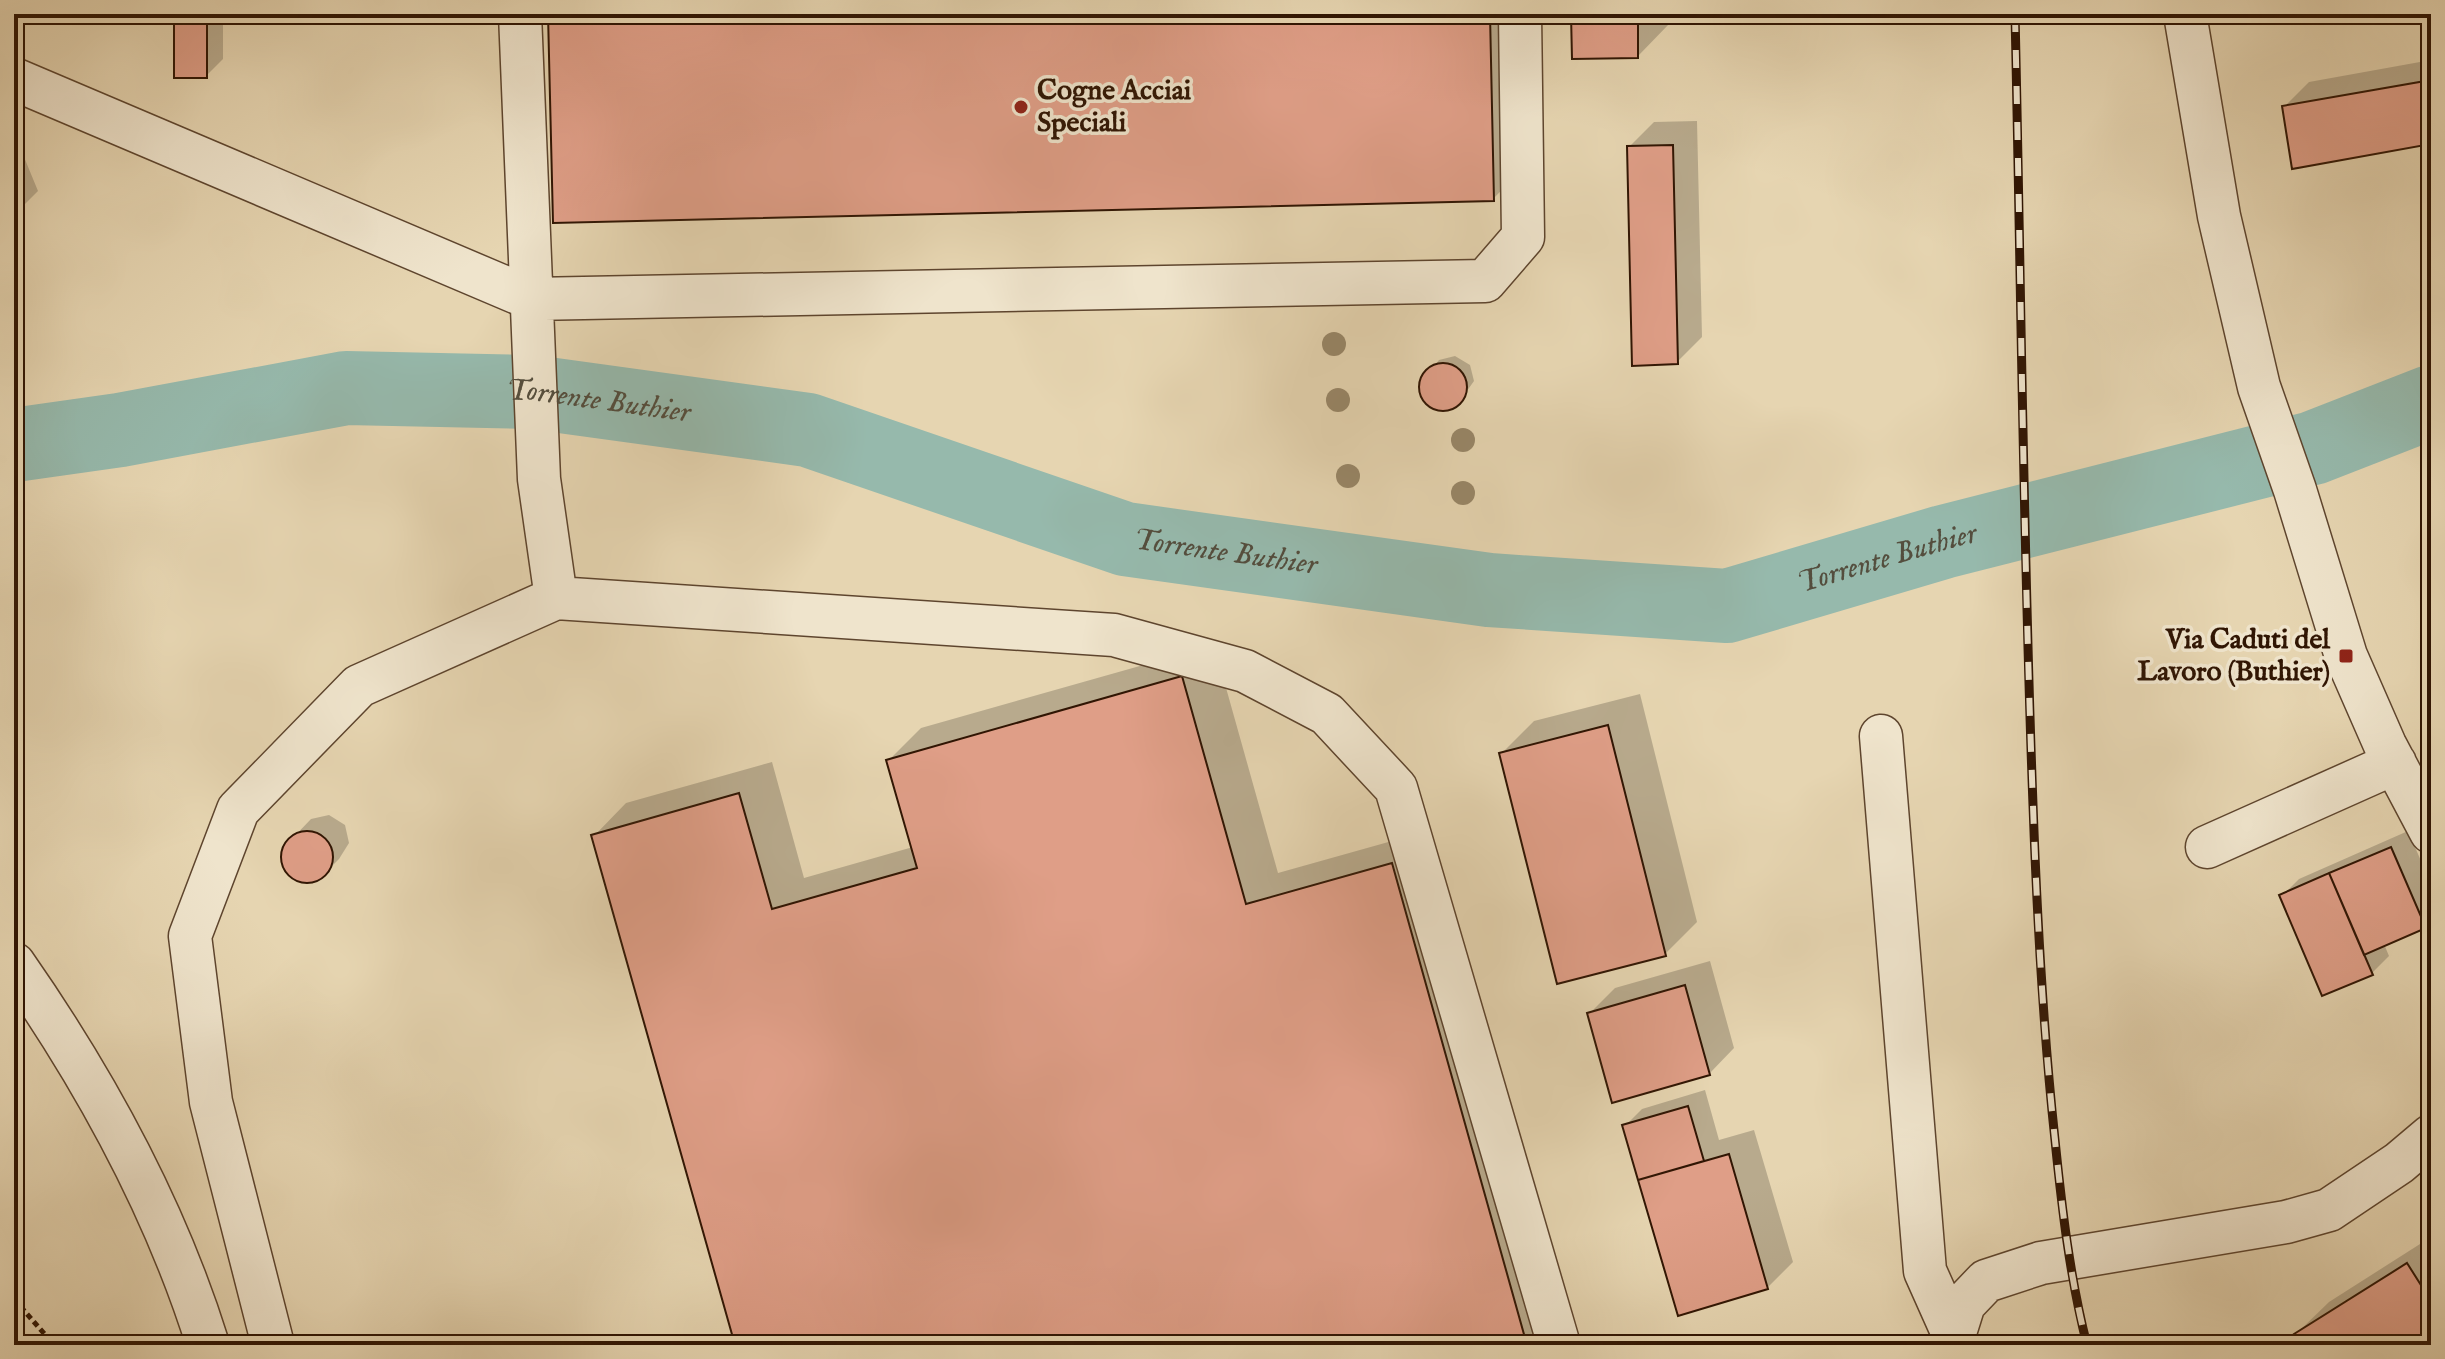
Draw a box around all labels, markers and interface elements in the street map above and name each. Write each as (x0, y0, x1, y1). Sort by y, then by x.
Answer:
place label: Cogne Acciai Speciali (1037, 74, 1192, 141)
marker: Cogne Acciai Speciali (1012, 98, 1030, 116)
water label: Torrente Buthier (506, 372, 695, 433)
water label: Torrente Buthier (1793, 515, 1983, 603)
water label: Torrente Buthier (1131, 521, 1321, 585)
place label: Via Caduti del Lavoro (Buthier) (2137, 623, 2331, 690)
marker: Via Caduti del Lavoro (Buthier) (2337, 647, 2355, 665)

